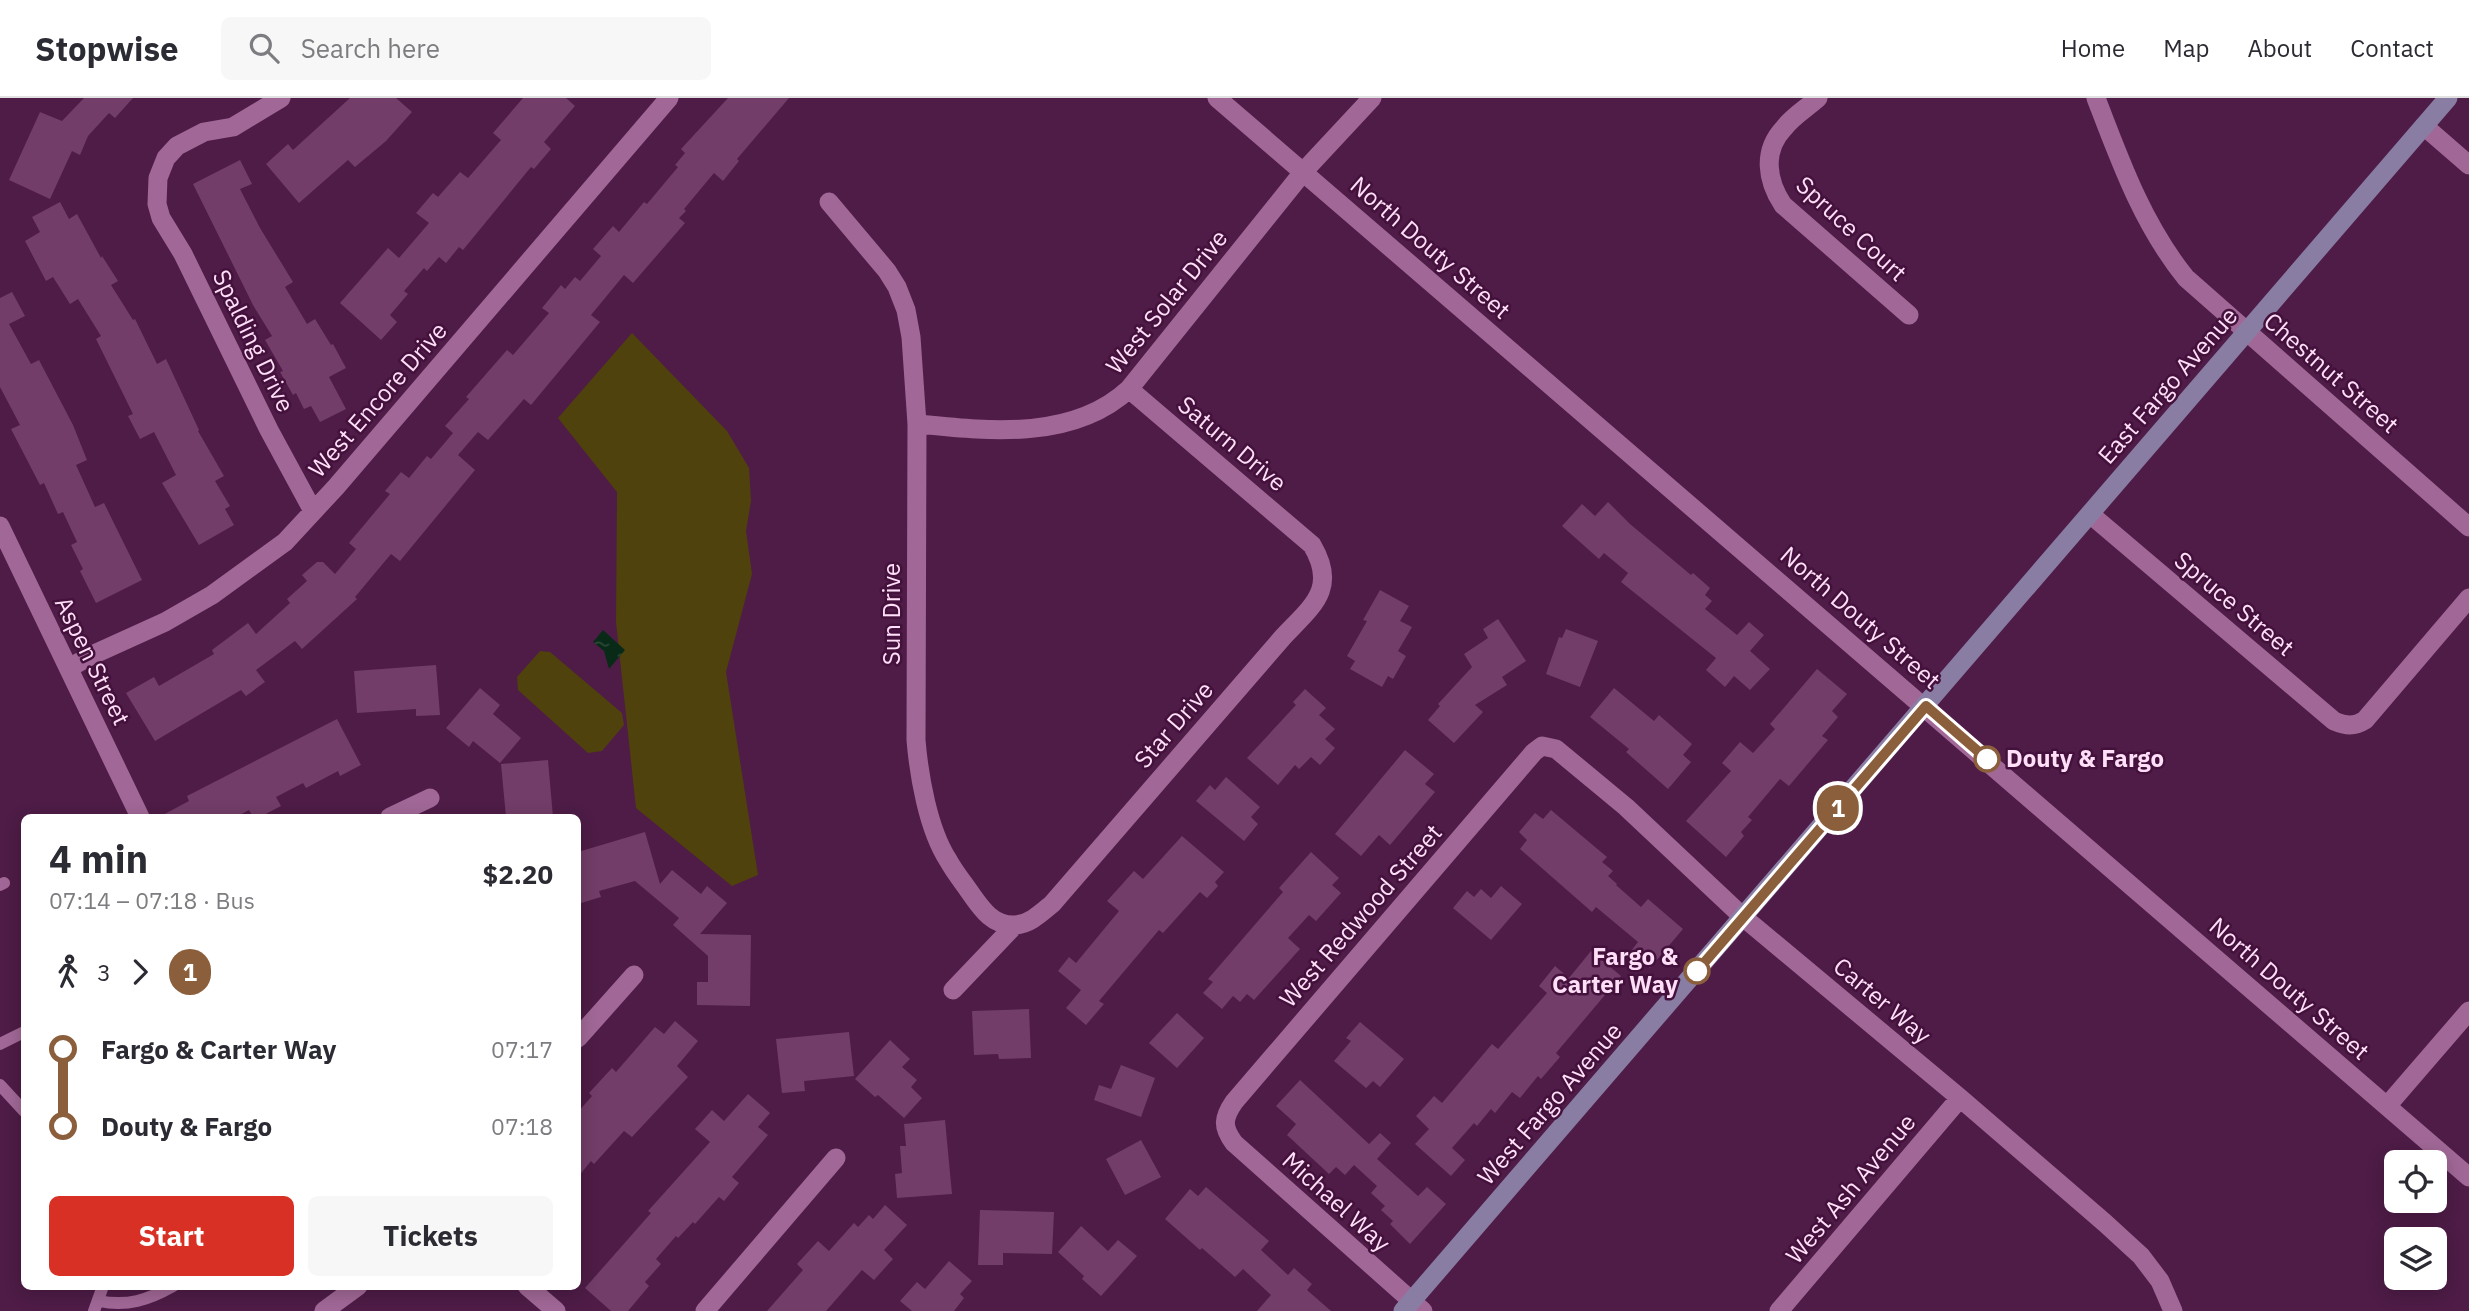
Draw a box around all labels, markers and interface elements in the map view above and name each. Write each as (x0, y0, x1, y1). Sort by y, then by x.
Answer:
search box (221, 17, 711, 80)
text: Stopwise (35, 27, 179, 70)
icon: search (245, 29, 283, 67)
text: Search here (301, 31, 440, 65)
text: Home (2061, 32, 2125, 64)
text: Map (2163, 32, 2209, 64)
text: About (2247, 32, 2312, 64)
text: Contact (2350, 32, 2434, 64)
street label: North Douty Street (1344, 169, 1517, 326)
street label: Spruce Court (1789, 169, 1914, 288)
street label: West Solar Drive (1098, 223, 1234, 380)
street label: Spalding Drive (206, 264, 302, 417)
street label: East Fargo Avenue (2090, 300, 2244, 470)
street label: Chestnut Street (2257, 305, 2406, 440)
street label: West Encore Drive (301, 315, 454, 484)
street label: Saturn Drive (1172, 388, 1294, 498)
street label: North Douty Street (1774, 539, 1947, 696)
street label: Spruce Street (2168, 544, 2301, 663)
street label: Sun Drive (875, 563, 907, 665)
street label: Aspen Street (48, 591, 138, 730)
street label: Star Drive (1127, 674, 1220, 775)
place label: Douty & Fargo (2006, 742, 2164, 774)
marker: Douty & Fargo (1974, 746, 2000, 772)
line badge: 1 (1815, 785, 1861, 831)
text: 1 (1831, 792, 1845, 824)
street label: West Redwood Street (1272, 817, 1449, 1014)
text: 4 min (49, 834, 148, 883)
text: $2.20 (483, 857, 553, 891)
text: 07:14 – 07:18 · Bus (49, 885, 255, 915)
street label: North Douty Street (2203, 910, 2376, 1067)
place label: Fargo & Carter Way (1552, 940, 1679, 1000)
street label: Carter Way (1827, 950, 1938, 1051)
icon: walk (49, 953, 87, 991)
icon: forward (121, 953, 159, 991)
text: 1 (183, 956, 197, 988)
text: 3 (97, 957, 111, 987)
marker: Fargo & Carter Way (1684, 958, 1710, 984)
street label: West Fargo Avenue (1470, 1015, 1629, 1191)
text: Fargo & Carter Way (101, 1032, 336, 1066)
text: 07:17 (491, 1034, 553, 1064)
street label: West Ash Avenue (1778, 1107, 1922, 1270)
text: Douty & Fargo (101, 1109, 272, 1143)
text: 07:18 (491, 1111, 553, 1141)
street label: Michael Way (1276, 1144, 1398, 1258)
map controls (2384, 1150, 2447, 1290)
button: locate (2384, 1150, 2447, 1213)
button: Start (49, 1196, 294, 1276)
button: Tickets (308, 1196, 553, 1276)
button: layers (2384, 1227, 2447, 1290)

